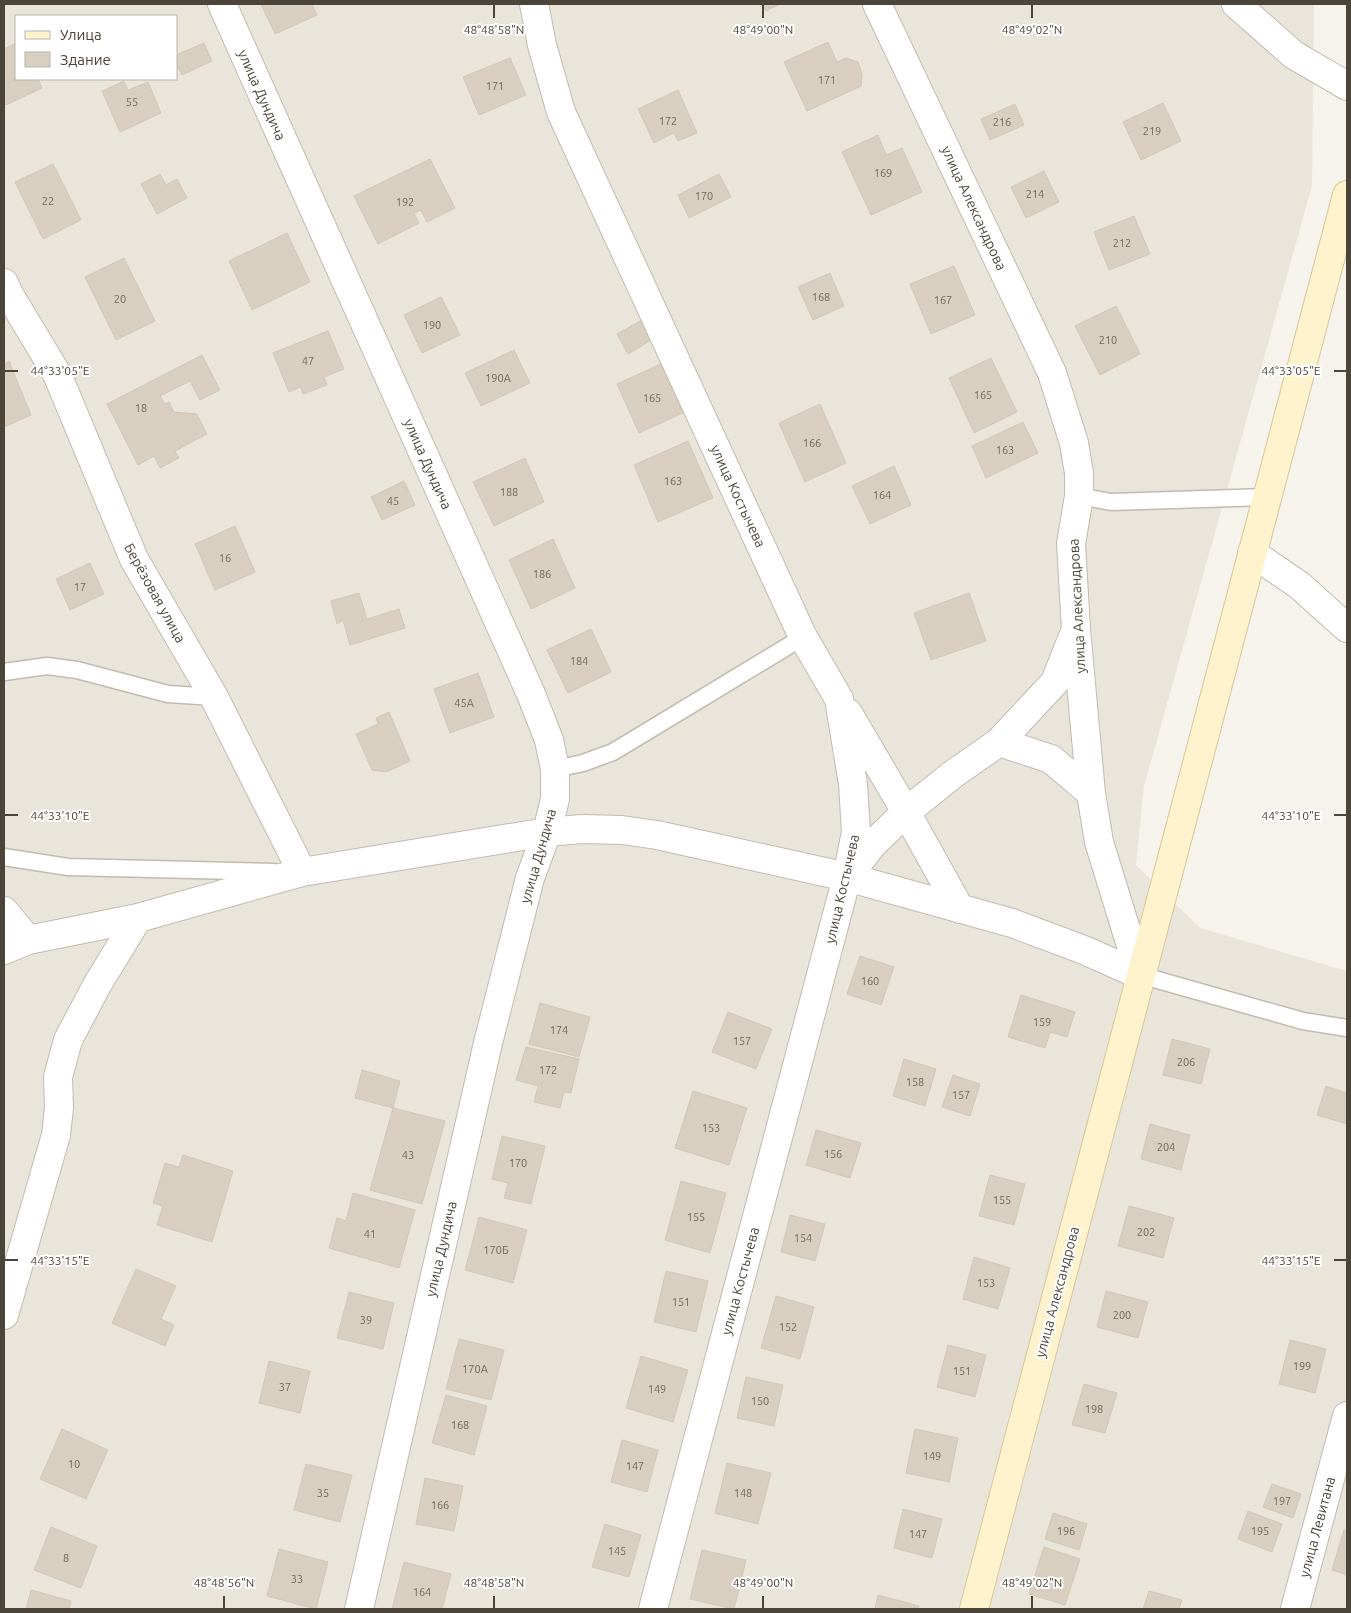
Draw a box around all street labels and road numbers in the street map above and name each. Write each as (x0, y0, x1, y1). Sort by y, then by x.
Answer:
street label: улица Дундича (235, 47, 289, 143)
street label: улица Александрова (938, 143, 1010, 273)
street label: улица Дундича (401, 416, 455, 512)
street label: улица Костычева (707, 442, 769, 550)
street label: улица Александрова (1065, 538, 1089, 674)
street label: Берёзовая улица (121, 541, 189, 645)
street label: улица Дундича (517, 807, 559, 905)
street label: улица Костычева (822, 833, 862, 945)
street label: улица Дундича (422, 1200, 460, 1298)
street label: улица Костычева (718, 1225, 762, 1337)
street label: улица Александрова (1032, 1225, 1082, 1359)
street label: улица Левитана (1296, 1475, 1338, 1579)

